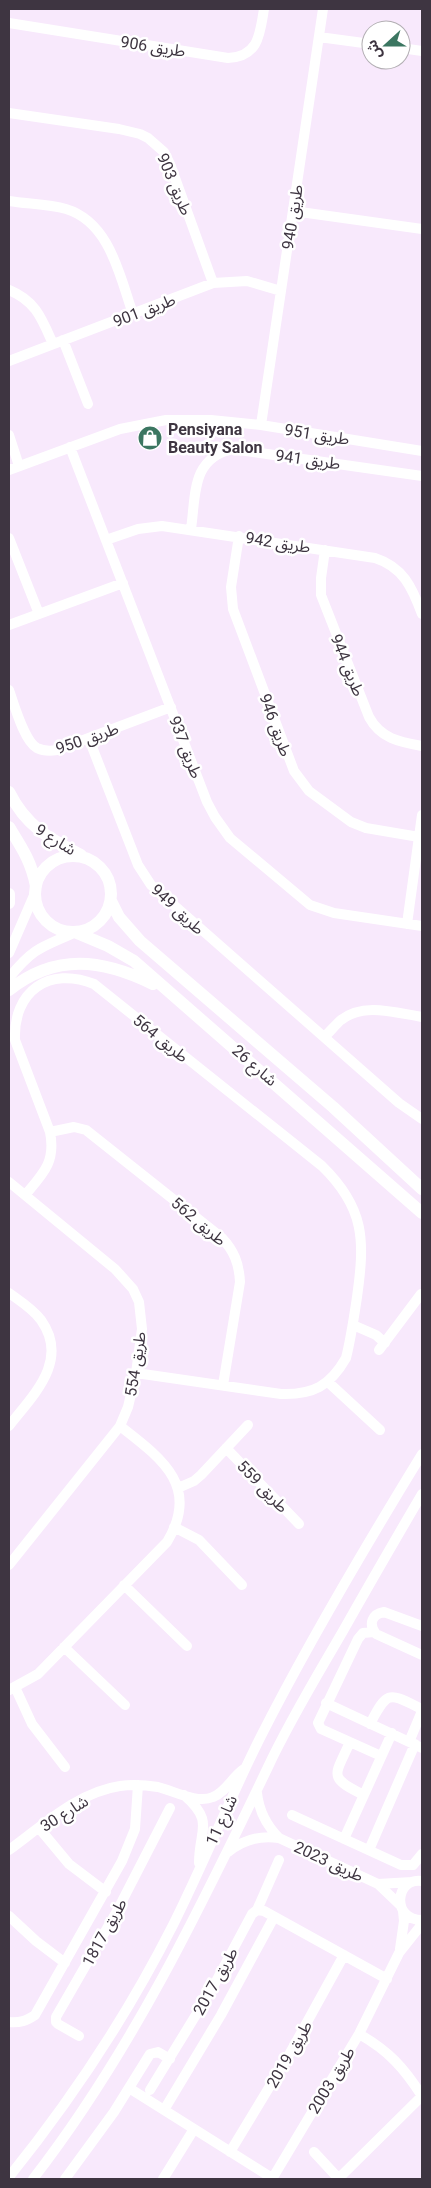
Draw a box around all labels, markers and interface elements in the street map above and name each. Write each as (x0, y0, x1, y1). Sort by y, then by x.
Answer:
north arrow (361, 20, 411, 70)
street label: طريق 906 (119, 32, 187, 62)
text: ش (363, 38, 385, 61)
street label: طريق 903 (152, 150, 196, 219)
street label: طريق 940 (278, 183, 308, 251)
street label: طريق 901 (110, 290, 179, 332)
place label: Pensiyana Beauty Salon (168, 420, 263, 457)
street label: طريق 951 (283, 420, 351, 450)
shop icon: Pensiyana Beauty Salon (137, 425, 163, 451)
street label: طريق 941 (274, 446, 342, 474)
street label: طريق 942 (244, 528, 312, 558)
street label: طريق 944 (326, 631, 369, 700)
street label: طريق 946 (254, 691, 296, 760)
street label: طريق 937 (164, 713, 206, 782)
street label: طريق 950 (53, 719, 122, 759)
street label: شارع 9 (30, 820, 79, 862)
street label: طريق 949 (147, 880, 208, 939)
street label: طريق 564 (129, 1010, 192, 1067)
street label: شارع 26 (226, 1041, 281, 1092)
street label: طريق 562 (167, 1193, 230, 1251)
street label: طريق 554 (121, 1330, 151, 1398)
street label: طريق 559 (232, 1456, 292, 1517)
street label: شارع 30 (37, 1791, 93, 1838)
street label: شارع 11 (202, 1792, 244, 1850)
street label: طريق 2023 (291, 1837, 367, 1887)
street label: طريق 1817 (78, 1895, 132, 1970)
street label: طريق 2017 (189, 1944, 243, 2019)
street label: طريق 2019 (263, 2017, 317, 2092)
street label: طريق 2003 (304, 2043, 360, 2118)

